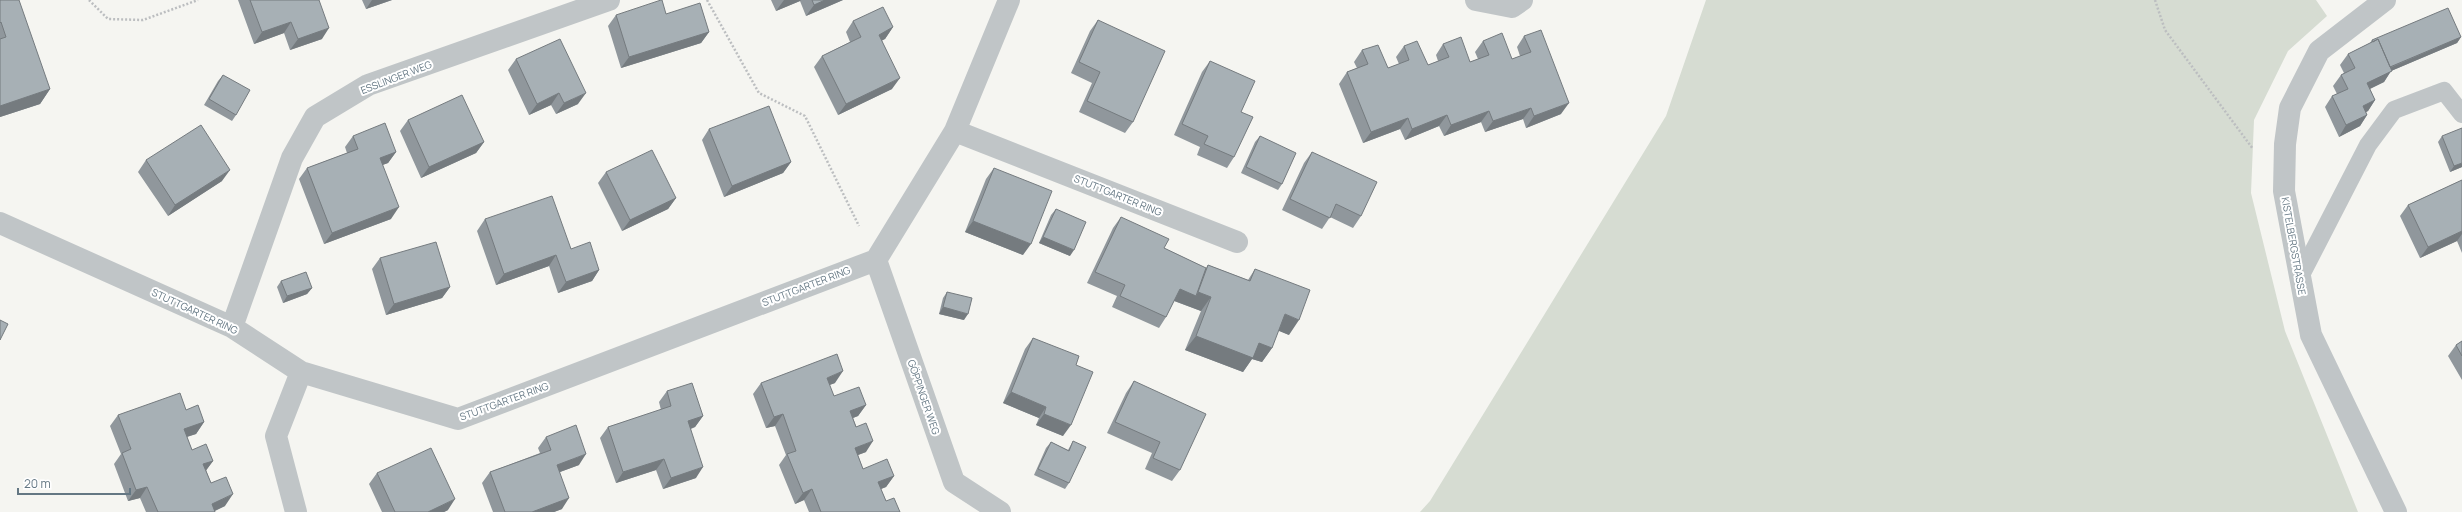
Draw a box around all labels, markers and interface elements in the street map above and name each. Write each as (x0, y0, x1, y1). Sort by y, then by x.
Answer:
street label: ESSLINGER WEG (358, 57, 434, 97)
street label: STUTTGARTER RING (1072, 171, 1164, 219)
street label: KISTELBERGSTRASSE (2278, 196, 2310, 296)
street label: STUTTGARTER RING (760, 263, 852, 309)
street label: STUTTGARTER RING (150, 285, 240, 337)
street label: GÖPPINGER WEG (905, 358, 943, 436)
street label: STUTTGARTER RING (458, 378, 550, 424)
scale bar (18, 470, 130, 496)
text: 20 m (24, 475, 51, 492)

